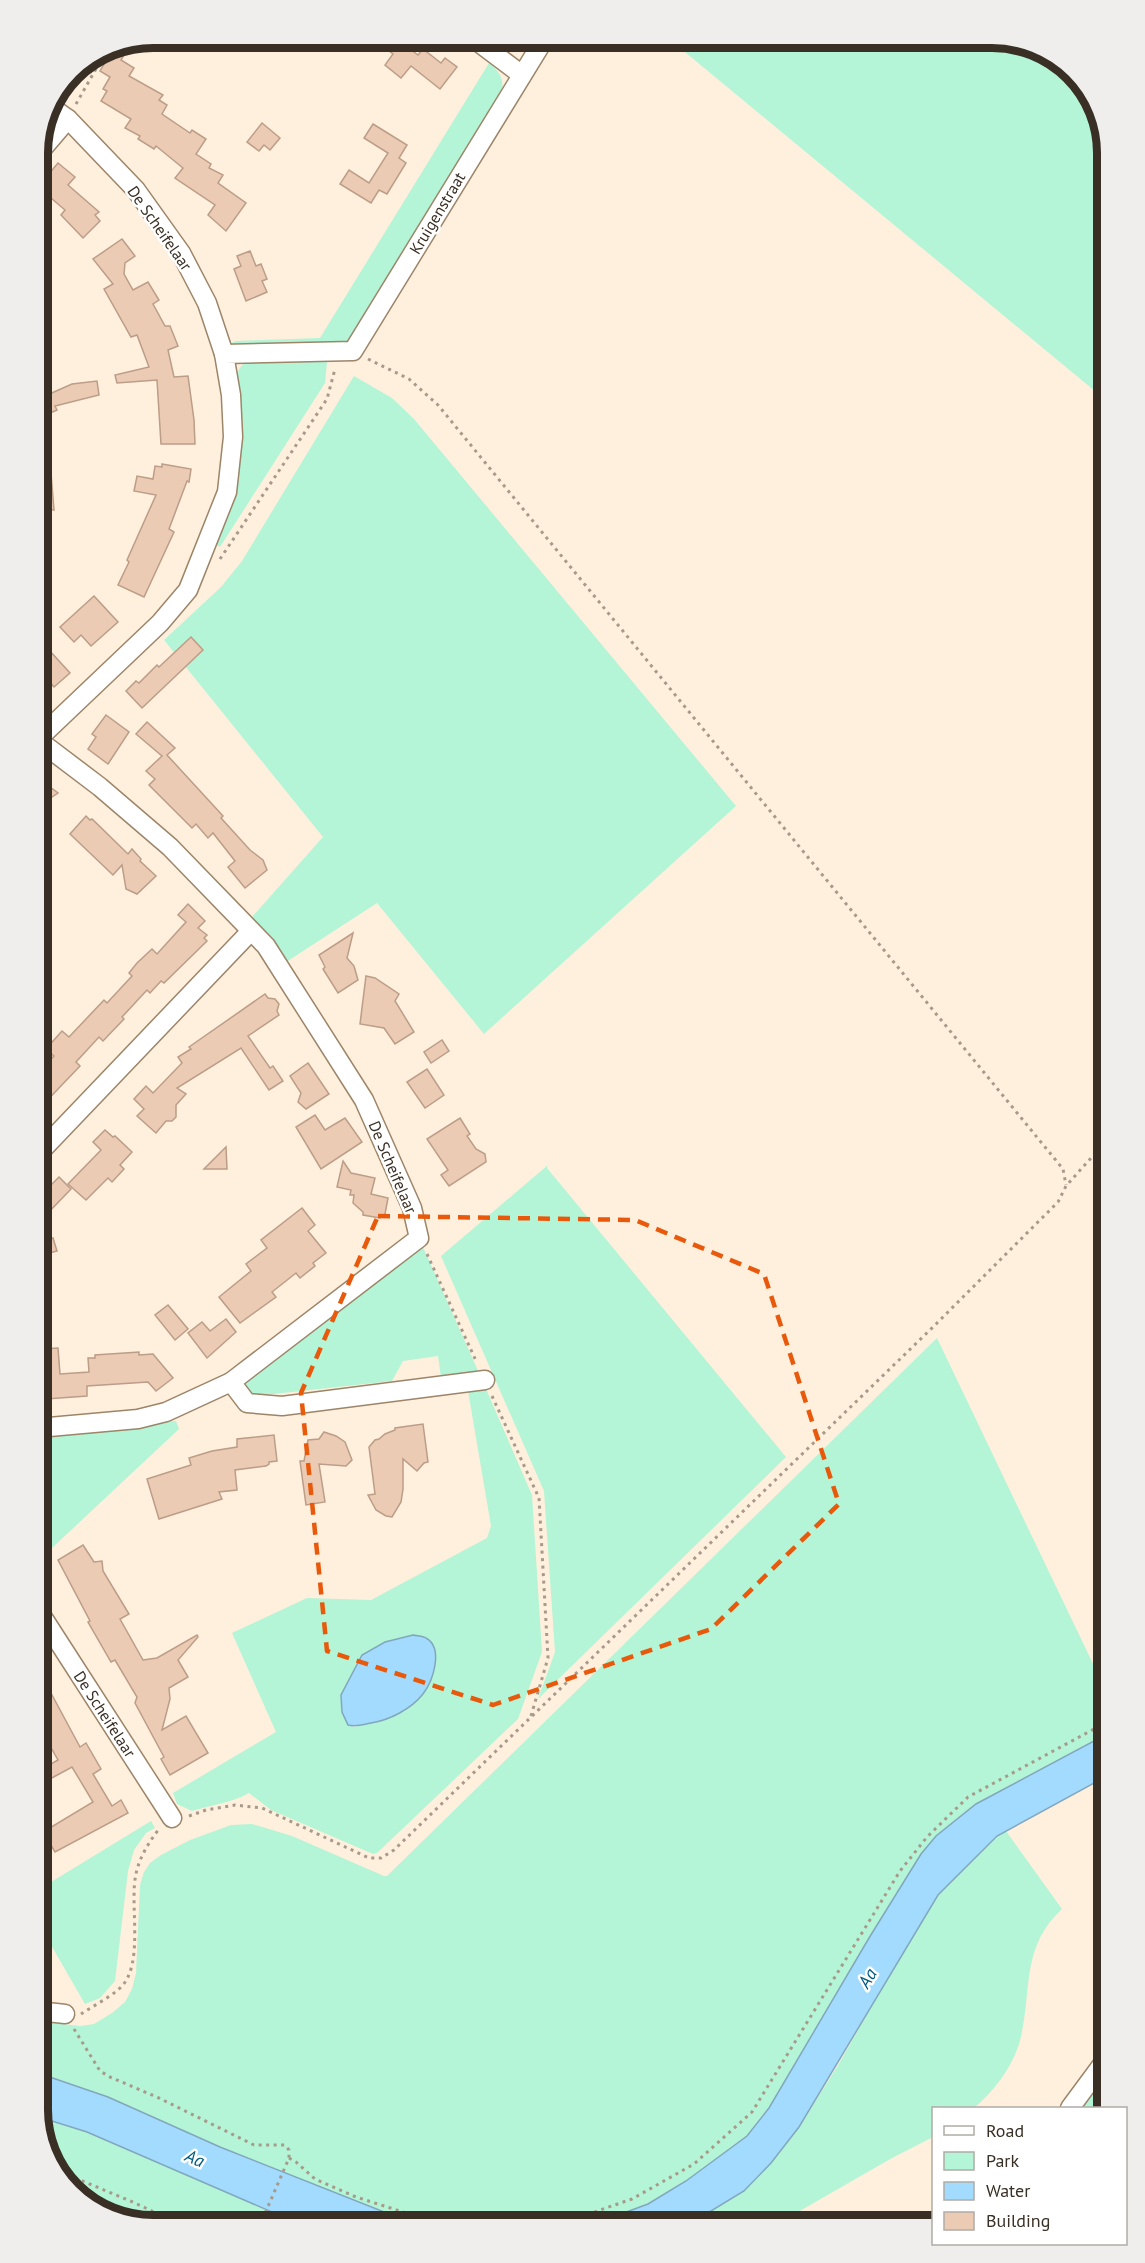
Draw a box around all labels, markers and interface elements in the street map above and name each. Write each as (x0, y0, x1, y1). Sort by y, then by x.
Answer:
street label: Kruigenstraat (405, 168, 470, 258)
street label: De Scheifelaar (123, 182, 197, 275)
street label: De Scheifelaar (364, 1118, 422, 1217)
street label: De Scheifelaar (70, 1667, 141, 1761)
water label: Aa (852, 1964, 882, 1993)
legend (932, 2107, 1127, 2245)
text: Road (986, 2119, 1024, 2142)
water label: Aa (181, 2143, 208, 2172)
text: Park (986, 2149, 1019, 2172)
text: Water (986, 2179, 1030, 2202)
text: Building (986, 2209, 1050, 2232)

